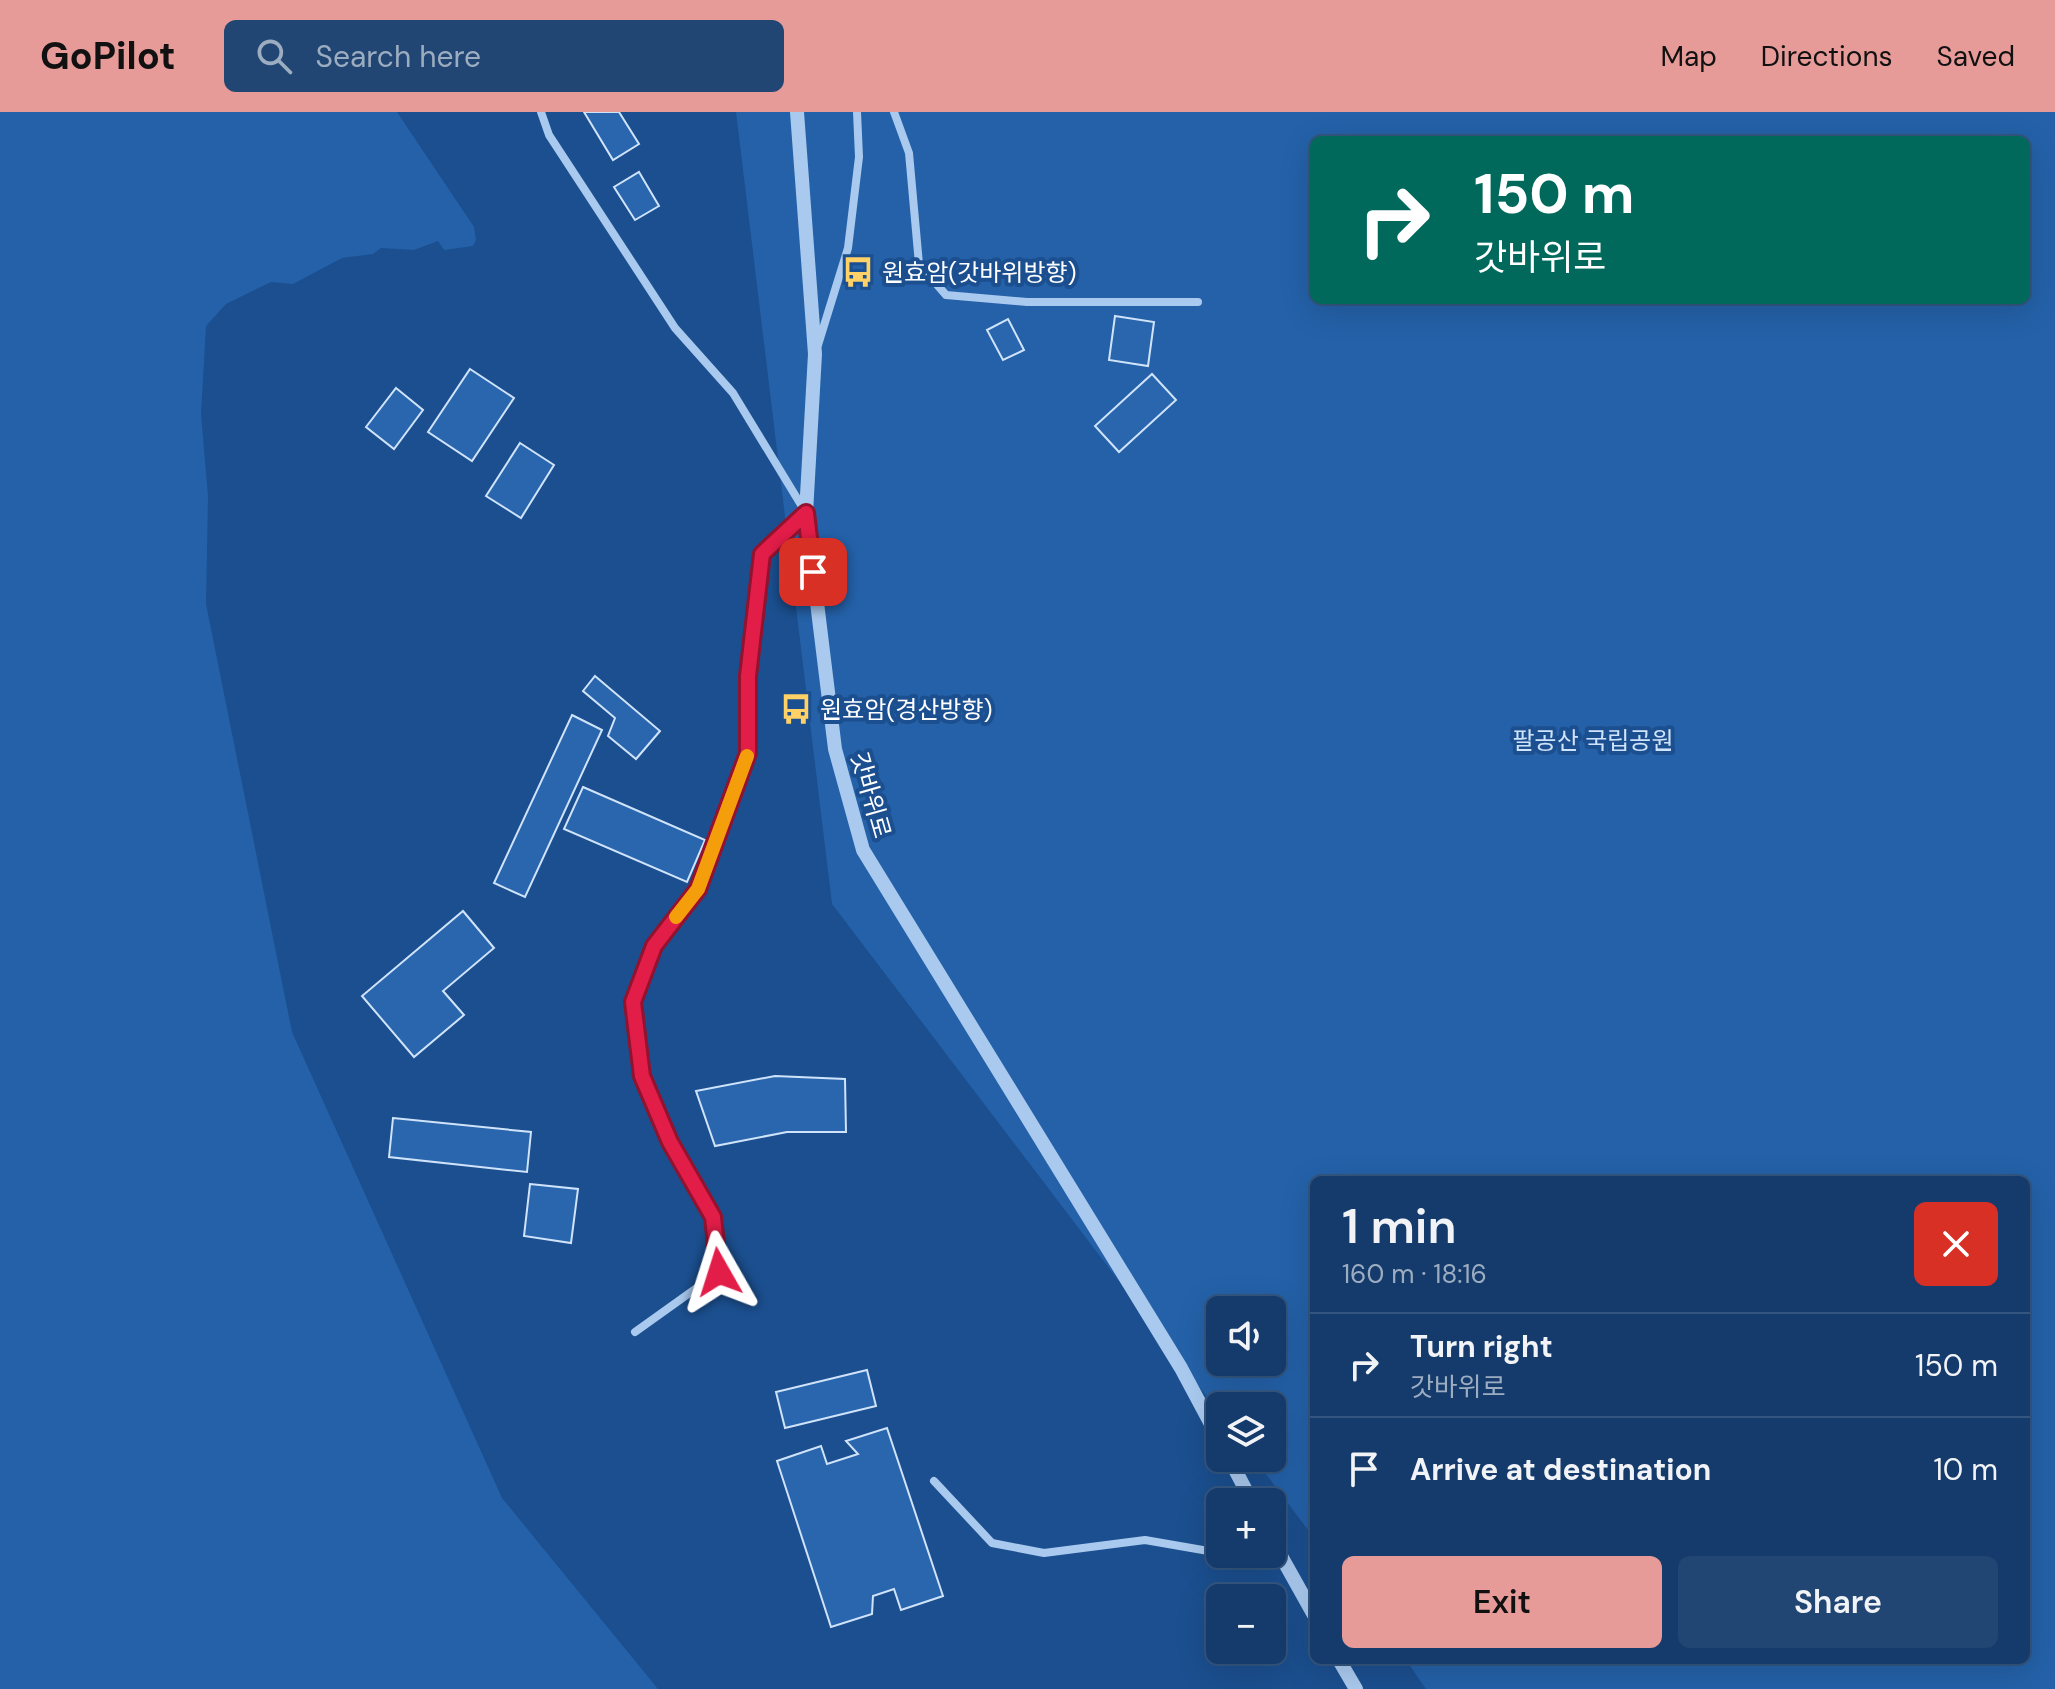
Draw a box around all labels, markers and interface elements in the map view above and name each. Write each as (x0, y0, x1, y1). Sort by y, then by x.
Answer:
search box (224, 20, 784, 92)
text: GoPilot (40, 31, 176, 81)
icon: search (252, 34, 296, 78)
text: Search here (316, 37, 481, 76)
text: Map (1660, 38, 1717, 75)
text: Directions (1761, 38, 1893, 75)
text: Saved (1937, 38, 2015, 75)
text: 150 m (1474, 157, 1635, 230)
icon: right (1342, 168, 1446, 272)
text: 갓바위로 (1474, 234, 1606, 281)
bus stop icon: 원효암(갓바위방향) (841, 255, 875, 289)
place label: 원효암(갓바위방향) (882, 257, 1077, 288)
pin (779, 538, 847, 606)
icon: arrive (791, 550, 835, 594)
bus stop icon: 원효암(경산방향) (779, 692, 813, 726)
place label: 원효암(경산방향) (820, 694, 992, 725)
park label: 팔공산 국립공원 (1513, 725, 1673, 756)
street label: 갓바위로 (844, 748, 898, 842)
text: 1 min (1342, 1195, 1457, 1258)
button: close (1914, 1202, 1998, 1286)
position arrow (677, 1230, 761, 1314)
text: 160 m · 18:16 (1342, 1257, 1487, 1291)
map controls (1206, 1296, 1286, 1664)
button: sound (1206, 1296, 1286, 1376)
text: Turn right (1410, 1327, 1553, 1366)
icon: right (1342, 1343, 1386, 1387)
text: 150 m (1915, 1346, 1998, 1385)
text: 갓바위로 (1410, 1370, 1506, 1404)
button: layers (1206, 1392, 1286, 1472)
icon: arrive (1342, 1447, 1386, 1491)
text: Arrive at destination (1410, 1450, 1711, 1489)
text: 10 m (1933, 1450, 1998, 1489)
button: + (1206, 1488, 1286, 1568)
button: Exit (1342, 1556, 1662, 1648)
button: Share (1678, 1556, 1998, 1648)
button: − (1206, 1584, 1286, 1664)

